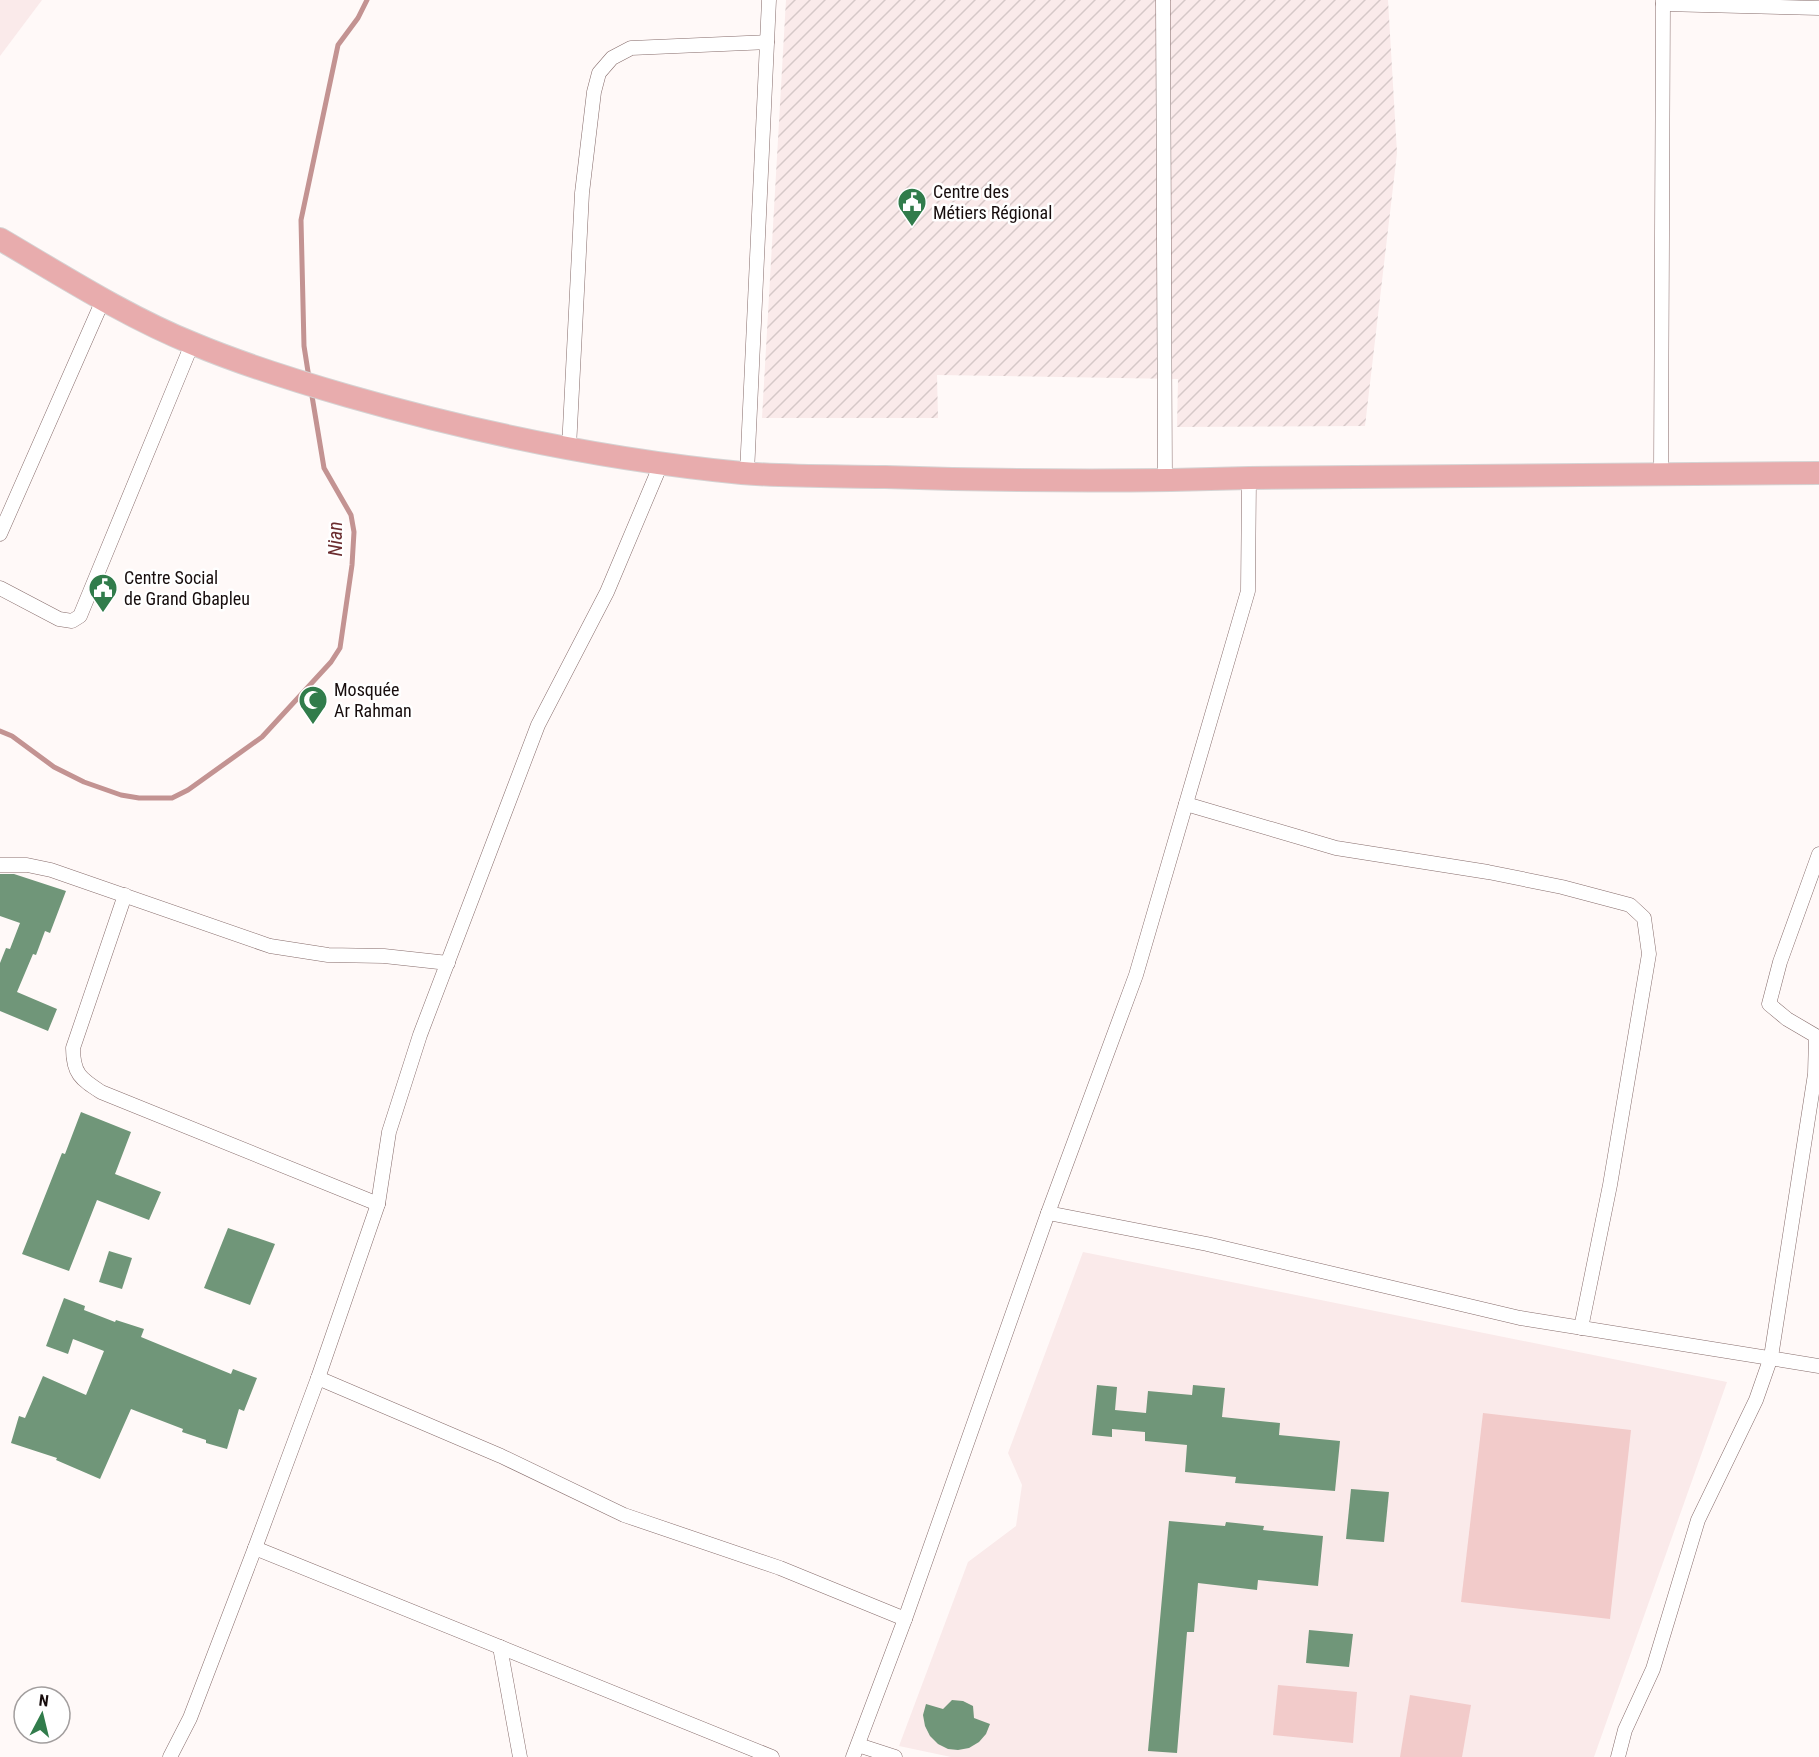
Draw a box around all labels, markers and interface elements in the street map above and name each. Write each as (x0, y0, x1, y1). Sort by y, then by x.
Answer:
place label: Centre des Métiers Régional (933, 181, 1052, 223)
public building icon: Centre des Métiers Régional (896, 186, 928, 228)
water label: Nian (323, 521, 347, 557)
place label: Centre Social de Grand Gbapleu (124, 567, 250, 609)
public building icon: Centre Social de Grand Gbapleu (87, 572, 119, 614)
place label: Mosquée Ar Rahman (334, 679, 412, 721)
mosque icon: Mosquée Ar Rahman (297, 684, 329, 726)
north arrow (12, 1685, 72, 1745)
text: N (38, 1691, 50, 1711)

